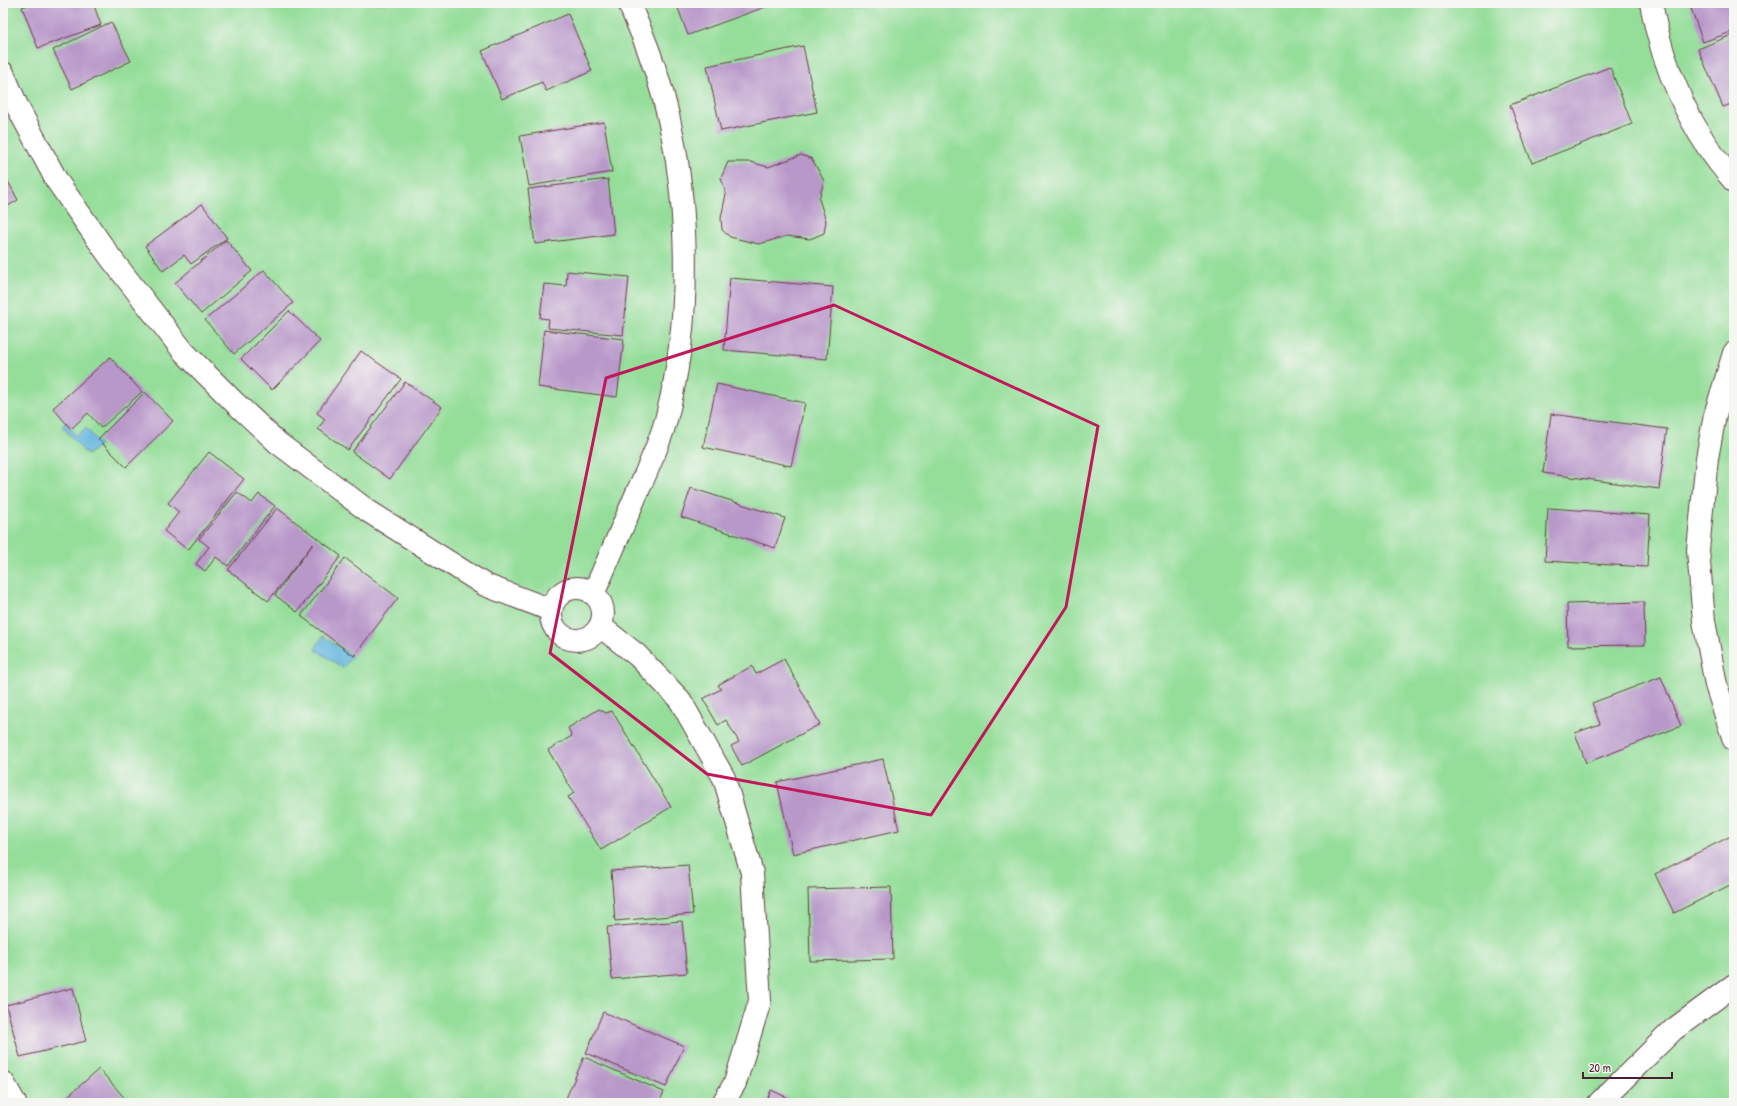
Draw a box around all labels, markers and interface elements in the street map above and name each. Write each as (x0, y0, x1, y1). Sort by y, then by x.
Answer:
scale bar (1583, 1054, 1672, 1080)
text: 20 m (1589, 1059, 1611, 1076)

